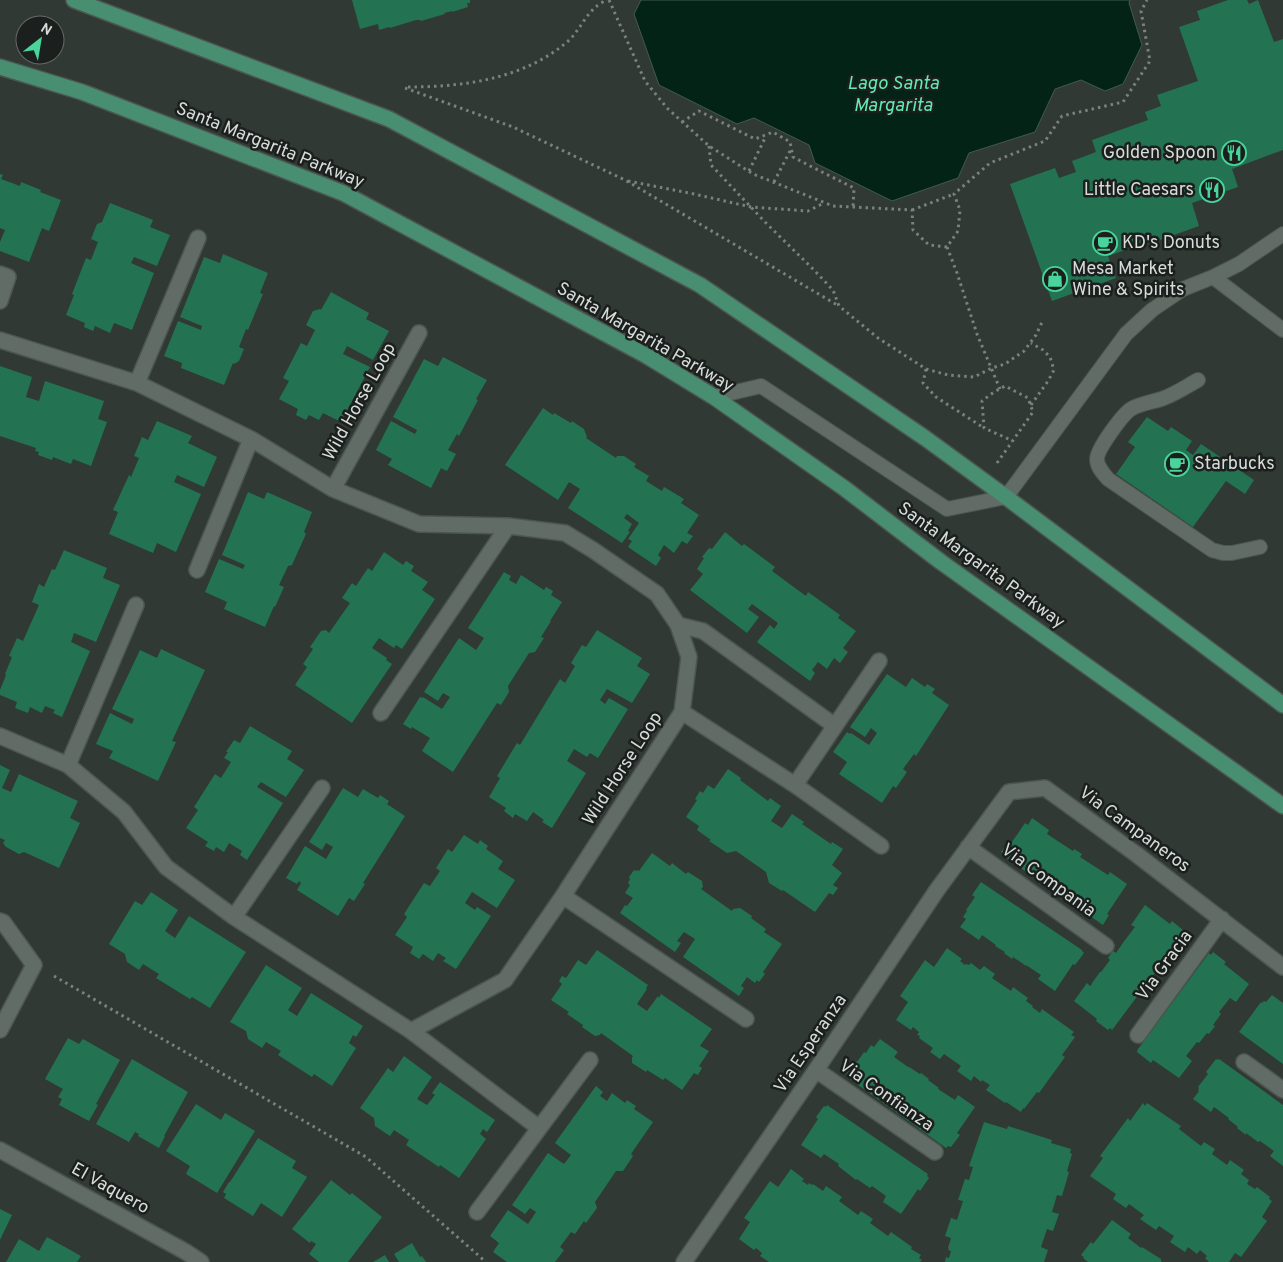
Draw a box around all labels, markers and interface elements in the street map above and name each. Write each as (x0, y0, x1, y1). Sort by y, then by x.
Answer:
north arrow (15, 15, 65, 65)
text: N (37, 20, 55, 40)
water label: Lago Santa Margarita (847, 72, 939, 118)
street label: Santa Margarita Parkway (172, 98, 368, 194)
restaurant icon: Golden Spoon (1221, 140, 1247, 166)
place label: Golden Spoon (1103, 142, 1216, 165)
restaurant icon: Little Caesars (1199, 177, 1225, 203)
place label: Little Caesars (1084, 179, 1194, 202)
cafe icon: KD's Donuts (1092, 230, 1118, 256)
place label: KD's Donuts (1122, 232, 1220, 255)
place label: Mesa Market Wine & Spirits (1072, 258, 1185, 302)
shop icon: Mesa Market Wine & Spirits (1042, 266, 1068, 292)
street label: Santa Margarita Parkway (552, 278, 738, 398)
street label: Wild Horse Loop (318, 339, 402, 465)
cafe icon: Starbucks (1164, 451, 1190, 477)
place label: Starbucks (1194, 453, 1275, 476)
street label: Santa Margarita Parkway (893, 498, 1069, 634)
street label: Wild Horse Loop (578, 708, 668, 830)
street label: Via Campaneros (1074, 782, 1194, 878)
street label: Via Compania (996, 839, 1100, 923)
street label: Via Gracia (1132, 926, 1198, 1006)
street label: Via Esperanza (770, 990, 852, 1098)
street label: Via Confianza (834, 1055, 938, 1137)
street label: El Vaquero (67, 1158, 153, 1220)

